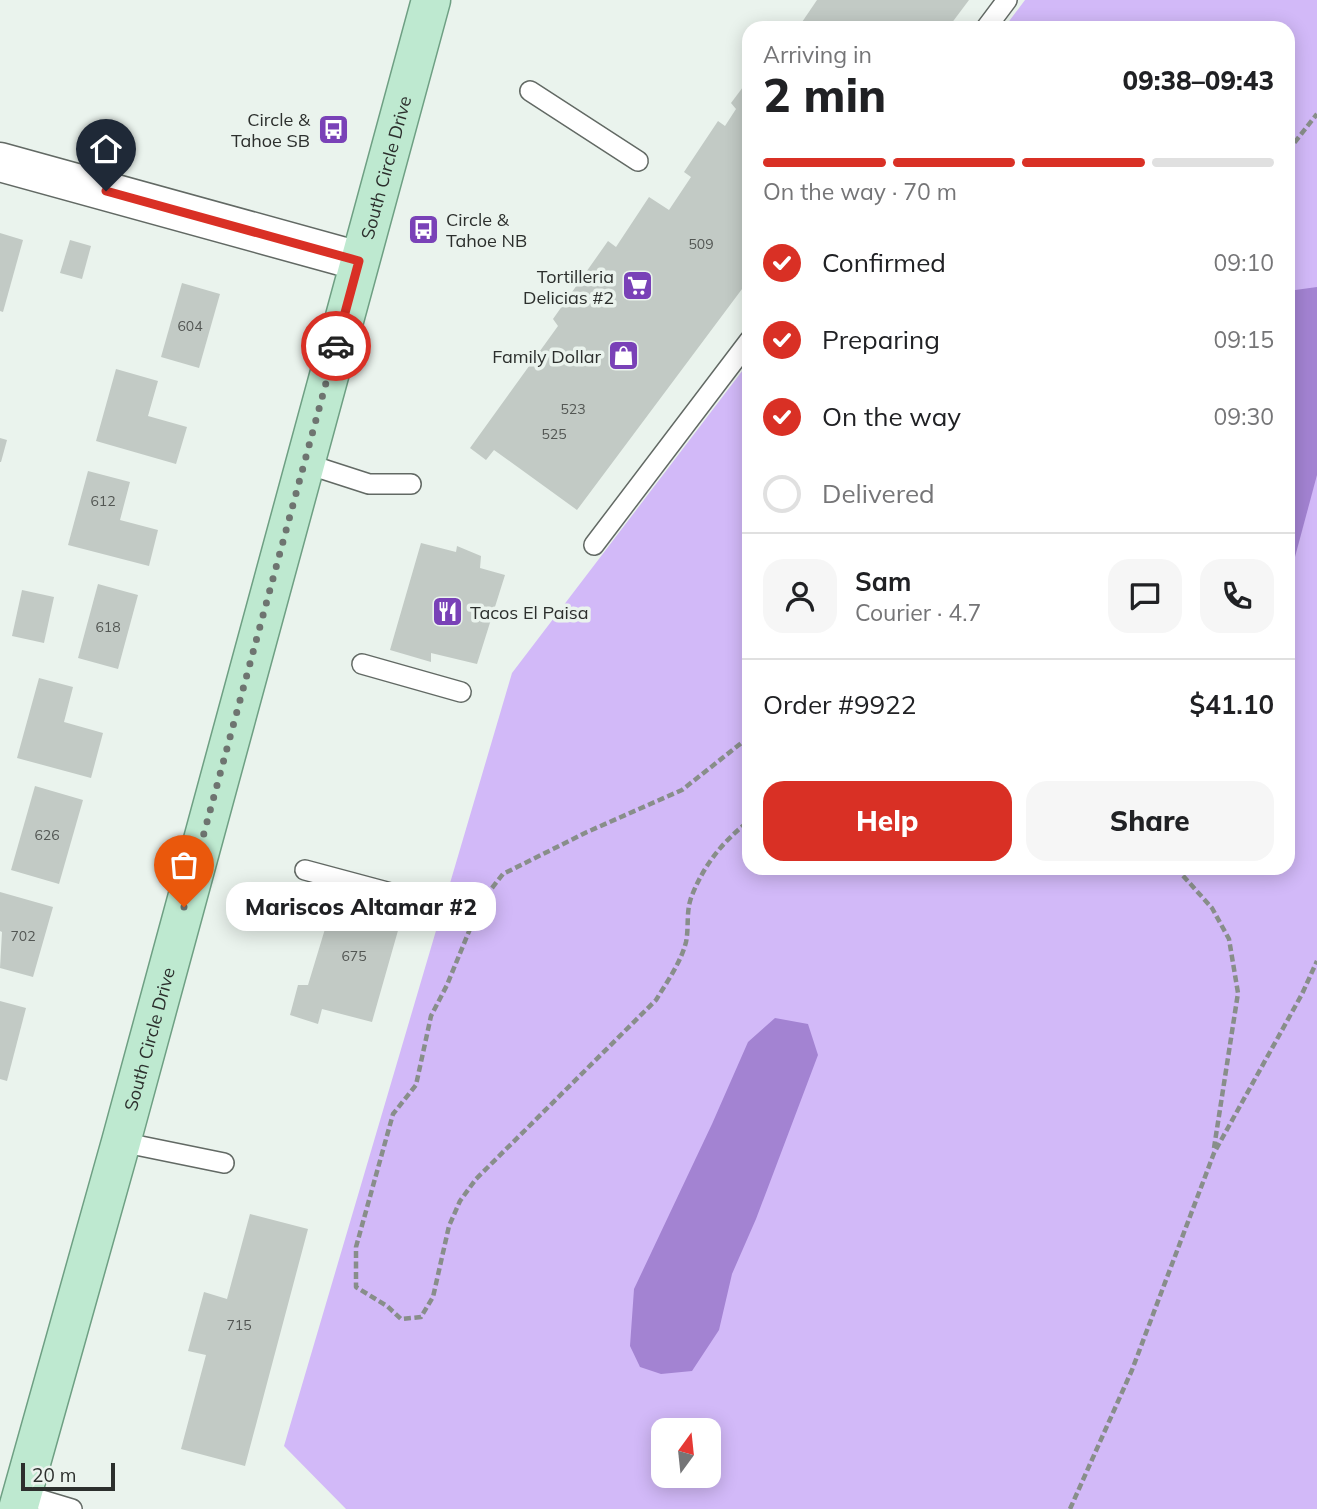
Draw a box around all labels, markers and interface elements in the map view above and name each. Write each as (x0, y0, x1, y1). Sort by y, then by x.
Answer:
text: Arriving in (763, 40, 872, 69)
text: 09:38–09:43 (1123, 64, 1274, 97)
text: 2 min (763, 66, 886, 124)
street label: South Circle Drive (355, 93, 416, 242)
place label: Circle & Tahoe SB (231, 108, 311, 152)
bus stop icon: Circle & Tahoe SB (316, 112, 350, 146)
pin (76, 119, 136, 191)
icon: home (87, 130, 125, 168)
text: On the way · 70 m (763, 177, 957, 206)
place label: Circle & Tahoe NB (446, 208, 527, 252)
bus stop icon: Circle & Tahoe NB (406, 212, 440, 246)
house number: 509 (688, 235, 714, 253)
icon: check (763, 244, 801, 282)
text: Confirmed (822, 246, 946, 279)
text: 09:10 (1214, 248, 1274, 277)
place label: Tortilleria Delicias #2 (523, 265, 614, 309)
supermarket icon: Tortilleria Delicias #2 (620, 269, 654, 303)
courier (301, 311, 371, 381)
house number: 604 (177, 317, 203, 335)
icon: check (763, 321, 801, 359)
text: Preparing (822, 323, 940, 356)
text: 09:15 (1214, 325, 1274, 354)
icon: car (317, 327, 355, 365)
shop icon: Family Dollar (607, 339, 641, 373)
place label: Family Dollar (492, 345, 601, 368)
icon: check (763, 398, 801, 436)
house number: 523 (560, 400, 586, 418)
text: On the way (822, 400, 961, 433)
text: 09:30 (1214, 402, 1274, 431)
house number: 525 (541, 425, 567, 443)
text: Delivered (822, 477, 935, 510)
house number: 612 (90, 492, 116, 510)
button: person (763, 559, 837, 633)
button: chat (1108, 559, 1182, 633)
button: phone (1200, 559, 1274, 633)
text: Sam (855, 565, 911, 598)
restaurant icon: Tacos El Paisa (430, 595, 464, 629)
text: Courier · 4.7 (855, 598, 981, 627)
place label: Tacos El Paisa (470, 601, 589, 624)
house number: 618 (95, 618, 121, 636)
text: Order #9922 (763, 688, 916, 721)
text: $41.10 (1190, 688, 1274, 721)
button: Help (763, 781, 1012, 861)
button: Share (1026, 781, 1274, 861)
house number: 626 (34, 826, 60, 844)
pin (154, 835, 214, 907)
icon: bag (165, 846, 203, 884)
callout: Mariscos Altamar #2 (226, 883, 495, 932)
text: Mariscos Altamar #2 (245, 892, 477, 921)
house number: 702 (10, 927, 36, 945)
house number: 675 (341, 947, 367, 965)
street label: South Circle Drive (119, 965, 179, 1113)
house number: 715 (226, 1316, 252, 1334)
north arrow (651, 1418, 721, 1488)
map controls (651, 1418, 721, 1488)
scale bar (21, 1460, 116, 1492)
text: 20 m (32, 1463, 76, 1487)

